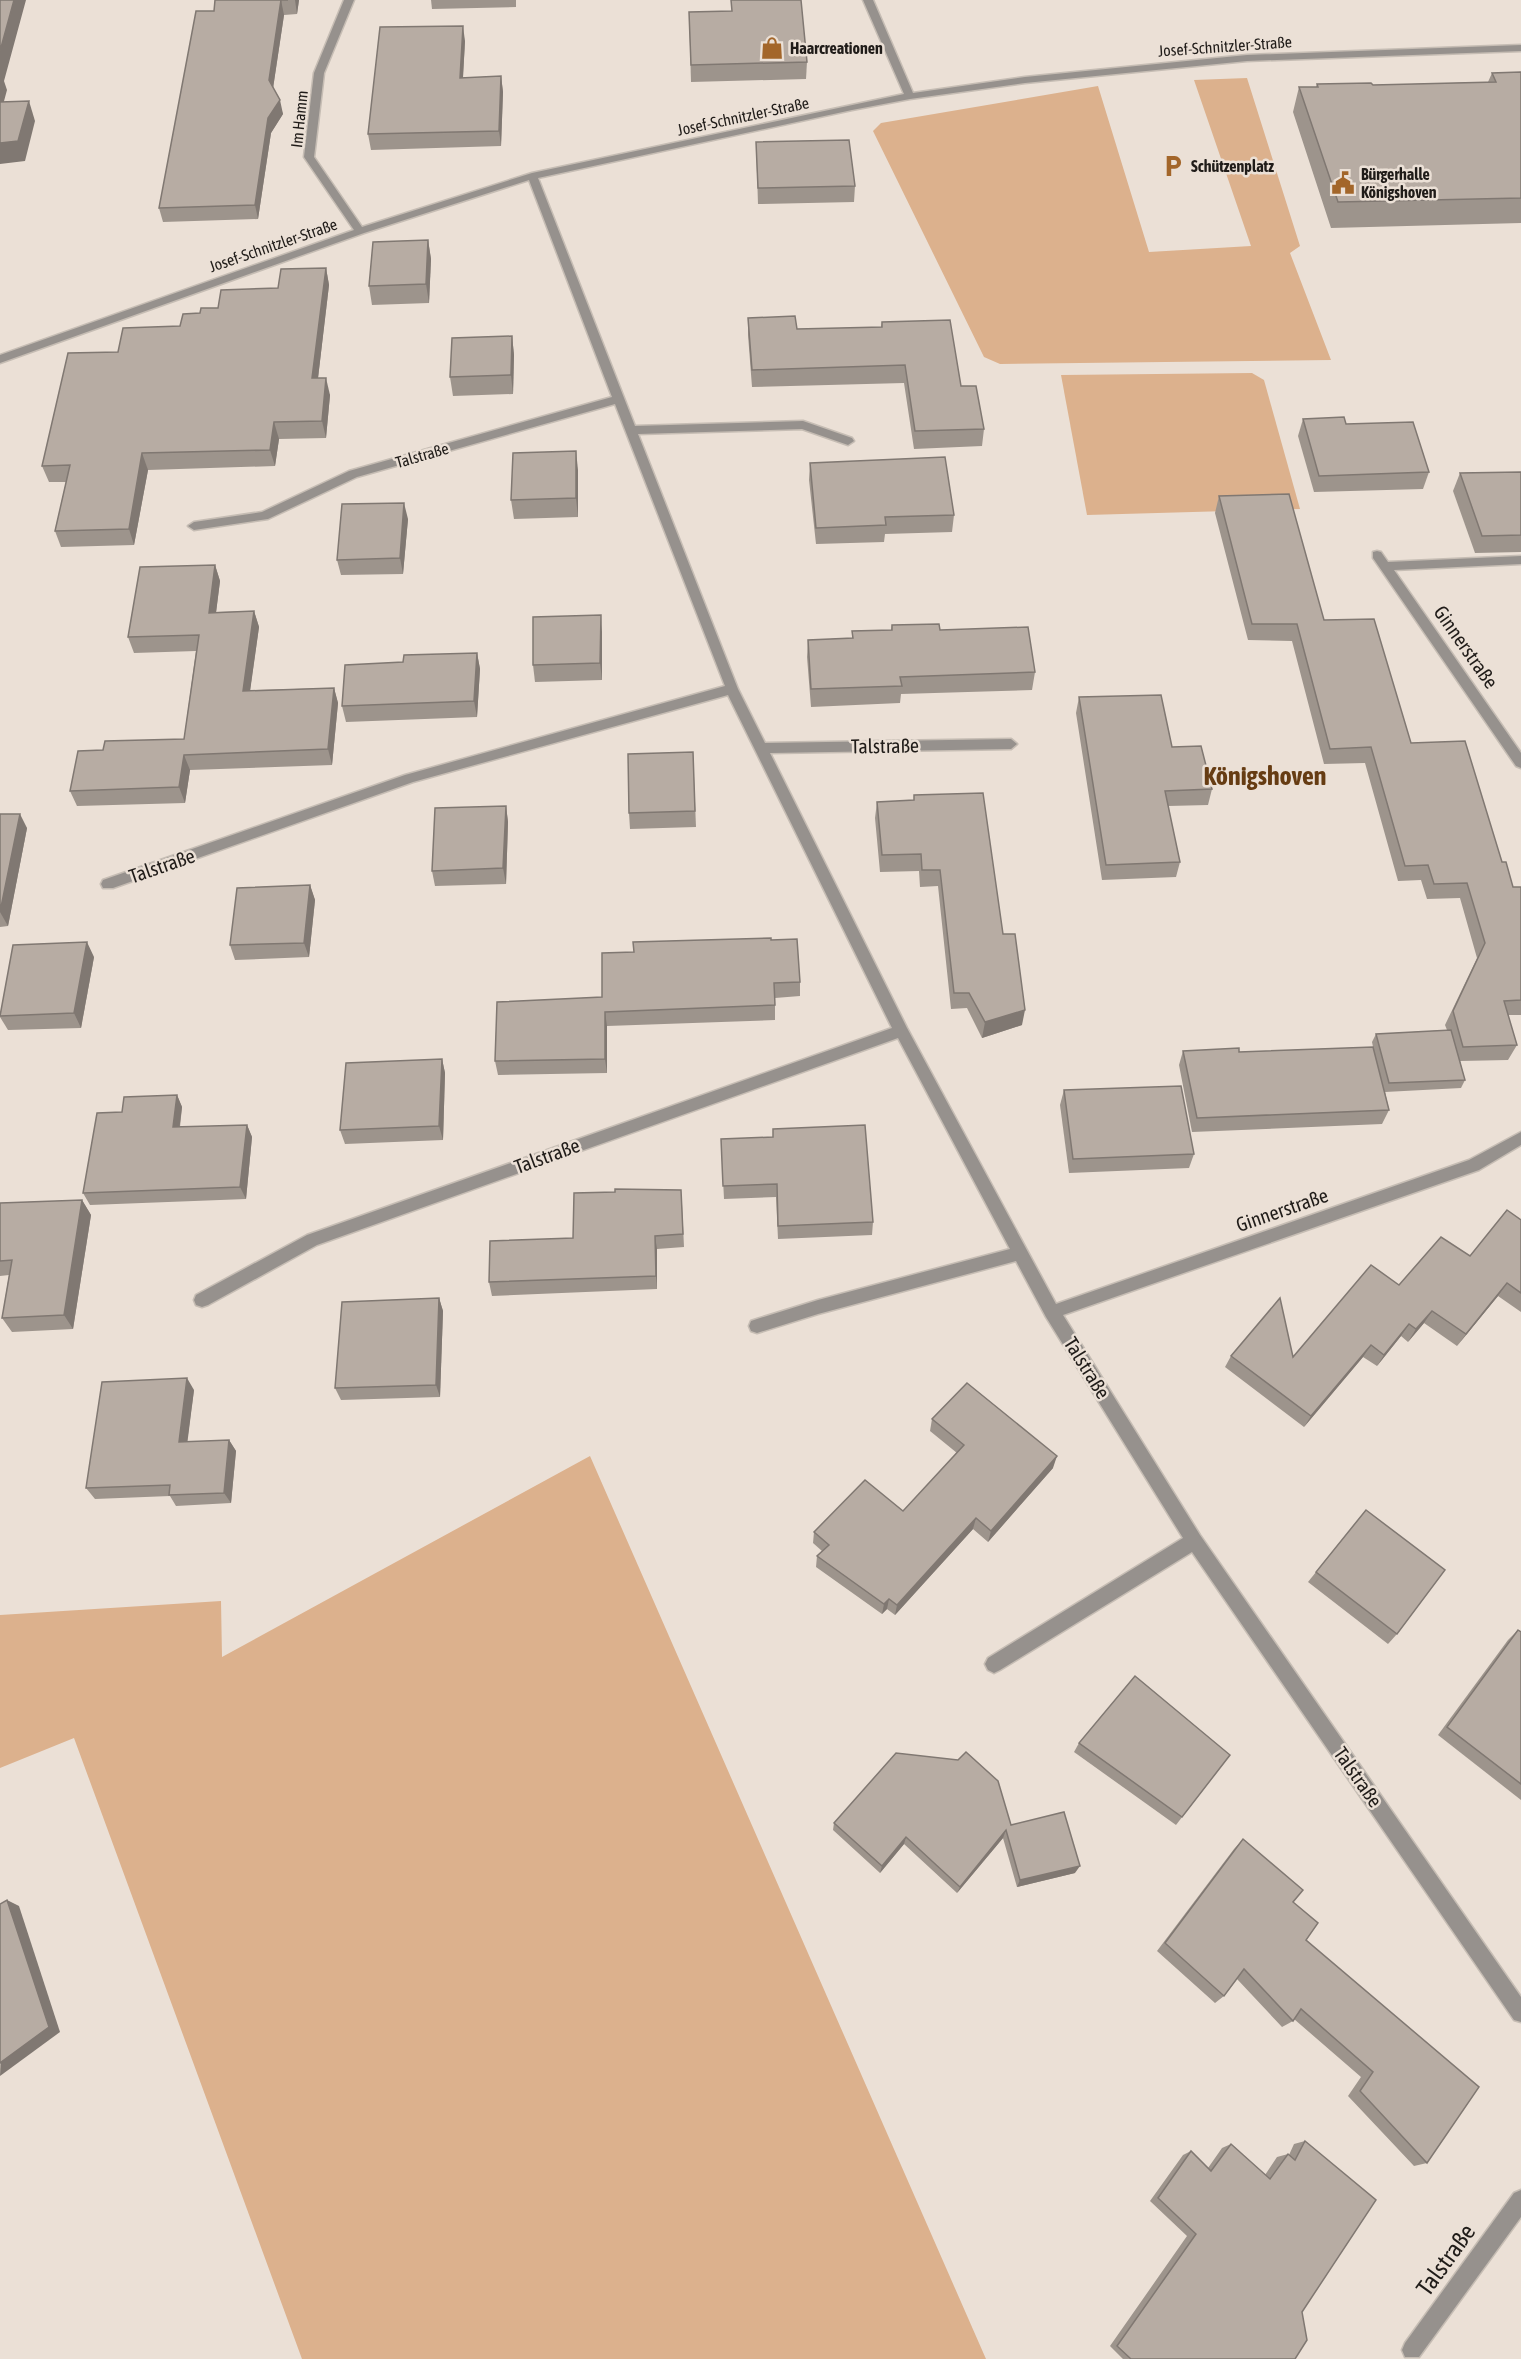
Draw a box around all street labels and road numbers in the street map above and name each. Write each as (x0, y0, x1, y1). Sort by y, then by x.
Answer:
street label: Josef-Schnitzler-Straße (1157, 32, 1293, 60)
street label: Im Hamm (287, 89, 311, 149)
street label: Josef-Schnitzler-Straße (675, 93, 811, 139)
street label: Josef-Schnitzler-Straße (207, 215, 339, 275)
street label: Talstraße (393, 439, 451, 471)
street label: Ginnerstraße (1430, 601, 1503, 693)
street label: Talstraße (851, 733, 919, 758)
street label: Talstraße (126, 844, 198, 887)
street label: Talstraße (511, 1133, 583, 1178)
street label: Ginnerstraße (1233, 1183, 1331, 1236)
street label: Talstraße (1060, 1333, 1115, 1403)
street label: Talstraße (1329, 1742, 1387, 1811)
street label: Talstraße (1411, 2219, 1481, 2301)

